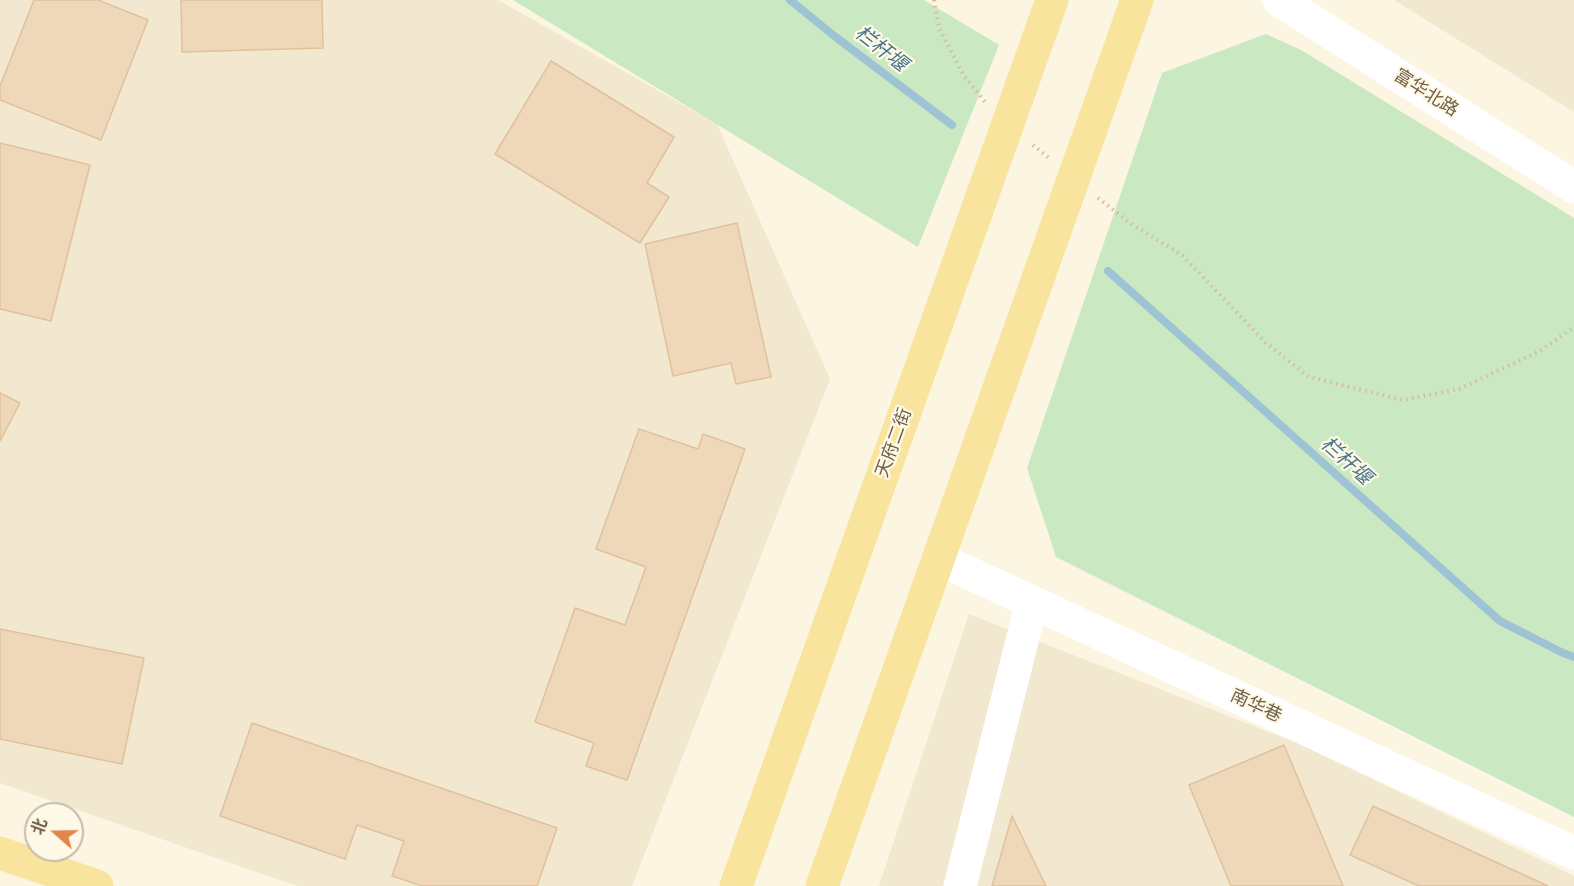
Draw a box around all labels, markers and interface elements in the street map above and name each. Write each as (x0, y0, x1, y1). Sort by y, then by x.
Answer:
water label: 栏杆堰 (850, 21, 912, 77)
street label: 富华北路 (1390, 65, 1462, 121)
street label: 天府二街 (872, 405, 916, 481)
water label: 栏杆堰 (1316, 432, 1376, 490)
street label: 南华巷 (1227, 685, 1285, 727)
north arrow (24, 802, 84, 862)
text: 北 (27, 816, 51, 837)

